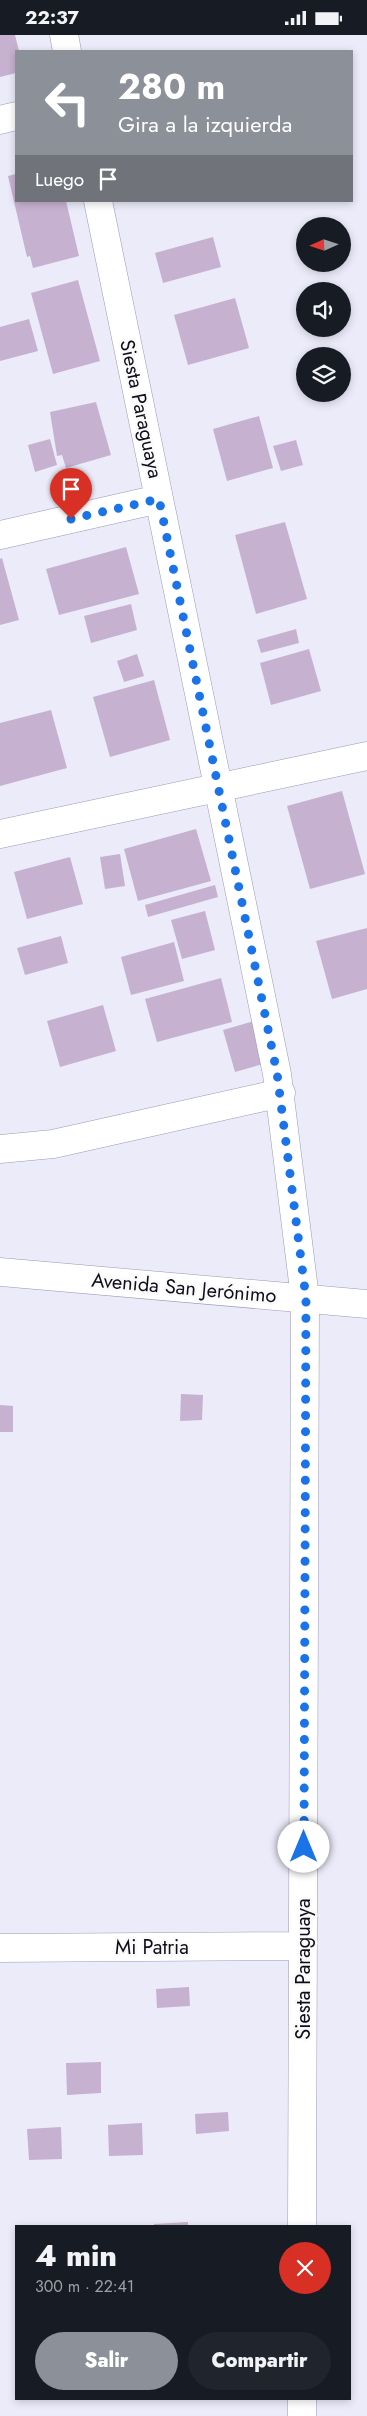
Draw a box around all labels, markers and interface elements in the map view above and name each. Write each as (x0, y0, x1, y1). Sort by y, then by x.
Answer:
text: 22:37 (25, 4, 79, 31)
text: 280 m (118, 62, 225, 112)
icon: left (35, 70, 100, 135)
text: Gira a la izquierda (118, 108, 292, 140)
icon: arrive (94, 165, 122, 193)
text: Luego (35, 166, 84, 193)
north arrow (296, 217, 351, 273)
map controls (296, 217, 351, 402)
button: sound (296, 282, 351, 337)
street label: Siesta Paraguaya (112, 337, 170, 481)
button: layers (296, 347, 351, 402)
pin (50, 468, 92, 519)
icon: arrive (57, 475, 85, 503)
street label: Avenida San Jerónimo (90, 1265, 278, 1311)
position arrow (277, 1820, 329, 1872)
street label: Siesta Paraguaya (289, 1898, 318, 2040)
street label: Mi Patria (115, 1933, 189, 1962)
text: 4 min (35, 2234, 117, 2277)
button: close (279, 2242, 331, 2294)
text: 300 m · 22:41 (35, 2275, 134, 2298)
button: Salir (35, 2332, 178, 2390)
button: Compartir (188, 2332, 331, 2390)

